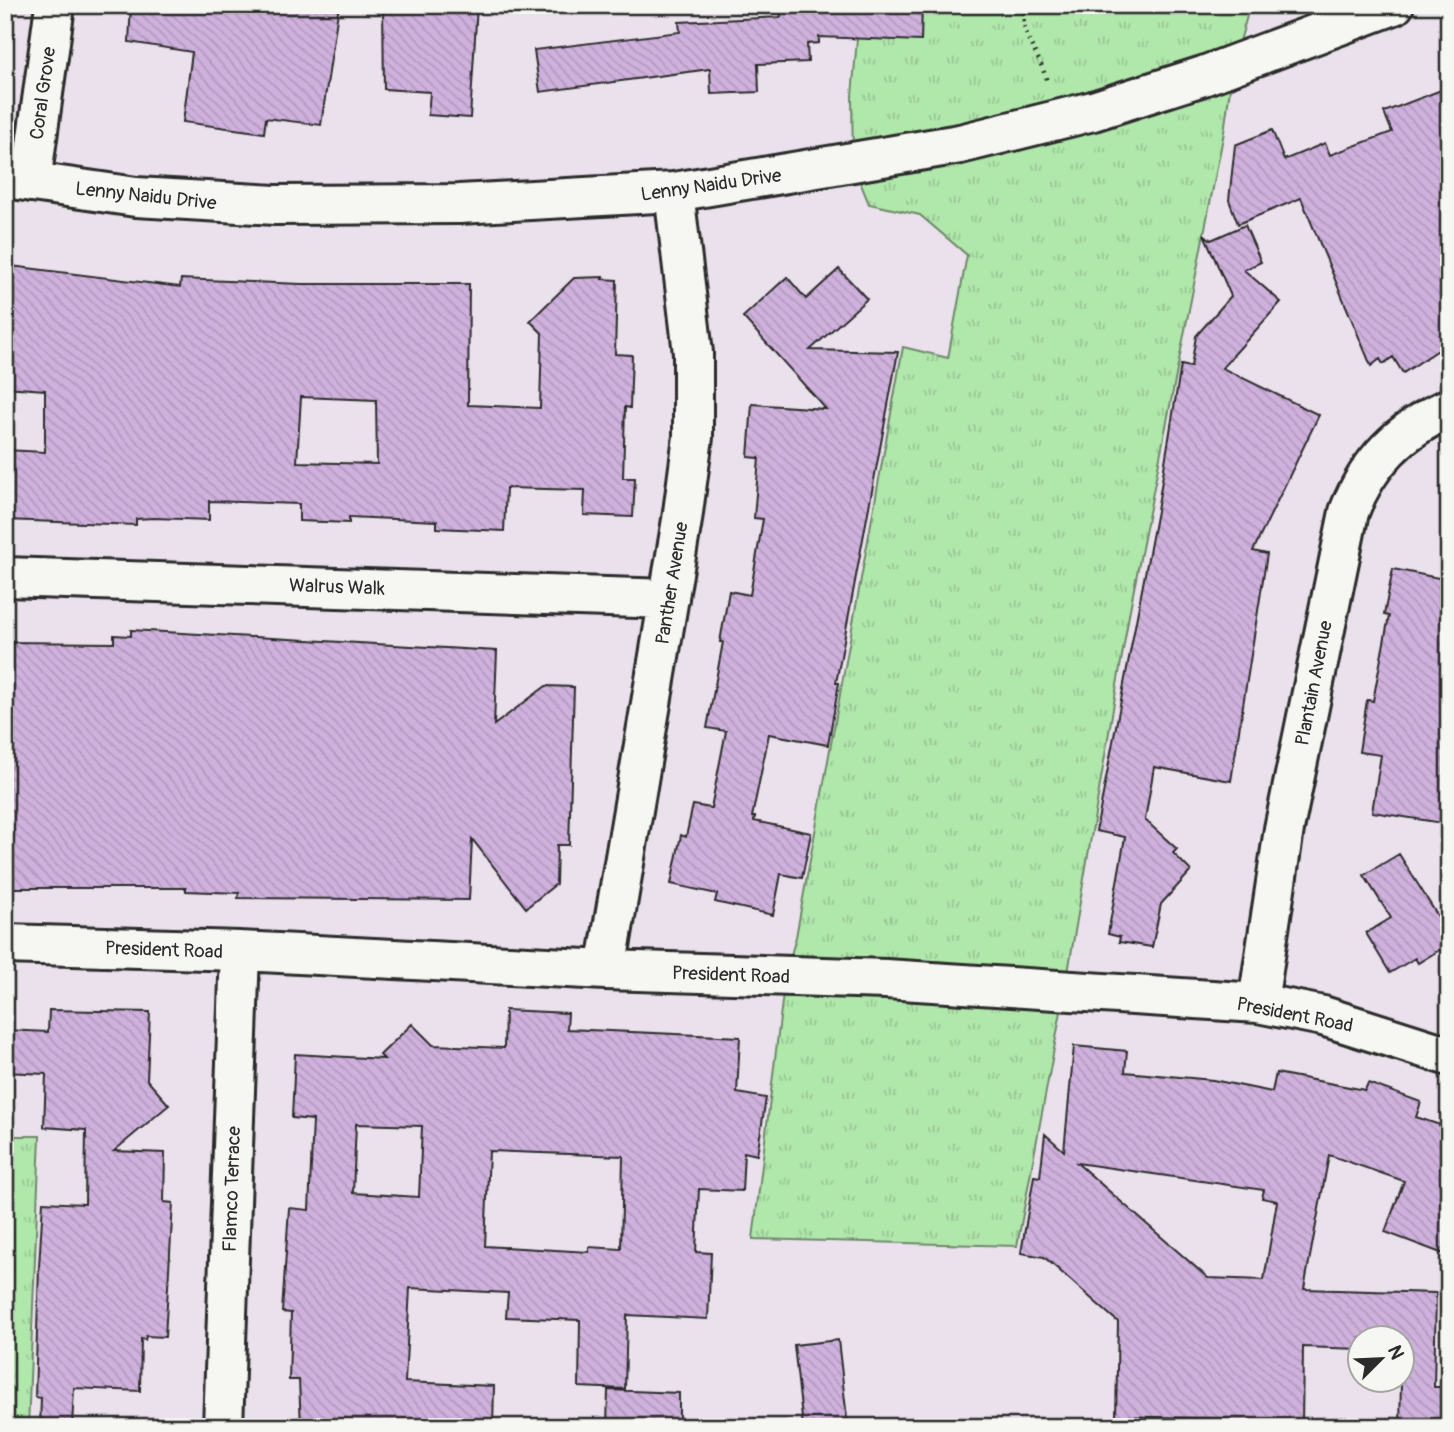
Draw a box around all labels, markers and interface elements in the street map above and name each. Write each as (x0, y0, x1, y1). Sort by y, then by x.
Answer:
street label: Coral Grove (25, 45, 61, 141)
street label: Lenny Naidu Drive (639, 163, 784, 207)
street label: Lenny Naidu Drive (74, 177, 218, 215)
street label: Panther Avenue (650, 520, 694, 646)
street label: Walrus Walk (289, 573, 385, 601)
street label: Plantain Avenue (1290, 618, 1338, 748)
street label: President Road (105, 936, 223, 964)
street label: President Road (672, 961, 790, 989)
street label: President Road (1235, 992, 1355, 1038)
street label: Flamco Terrace (218, 1125, 246, 1252)
north arrow (1346, 1324, 1416, 1394)
text: N (1382, 1342, 1409, 1363)

